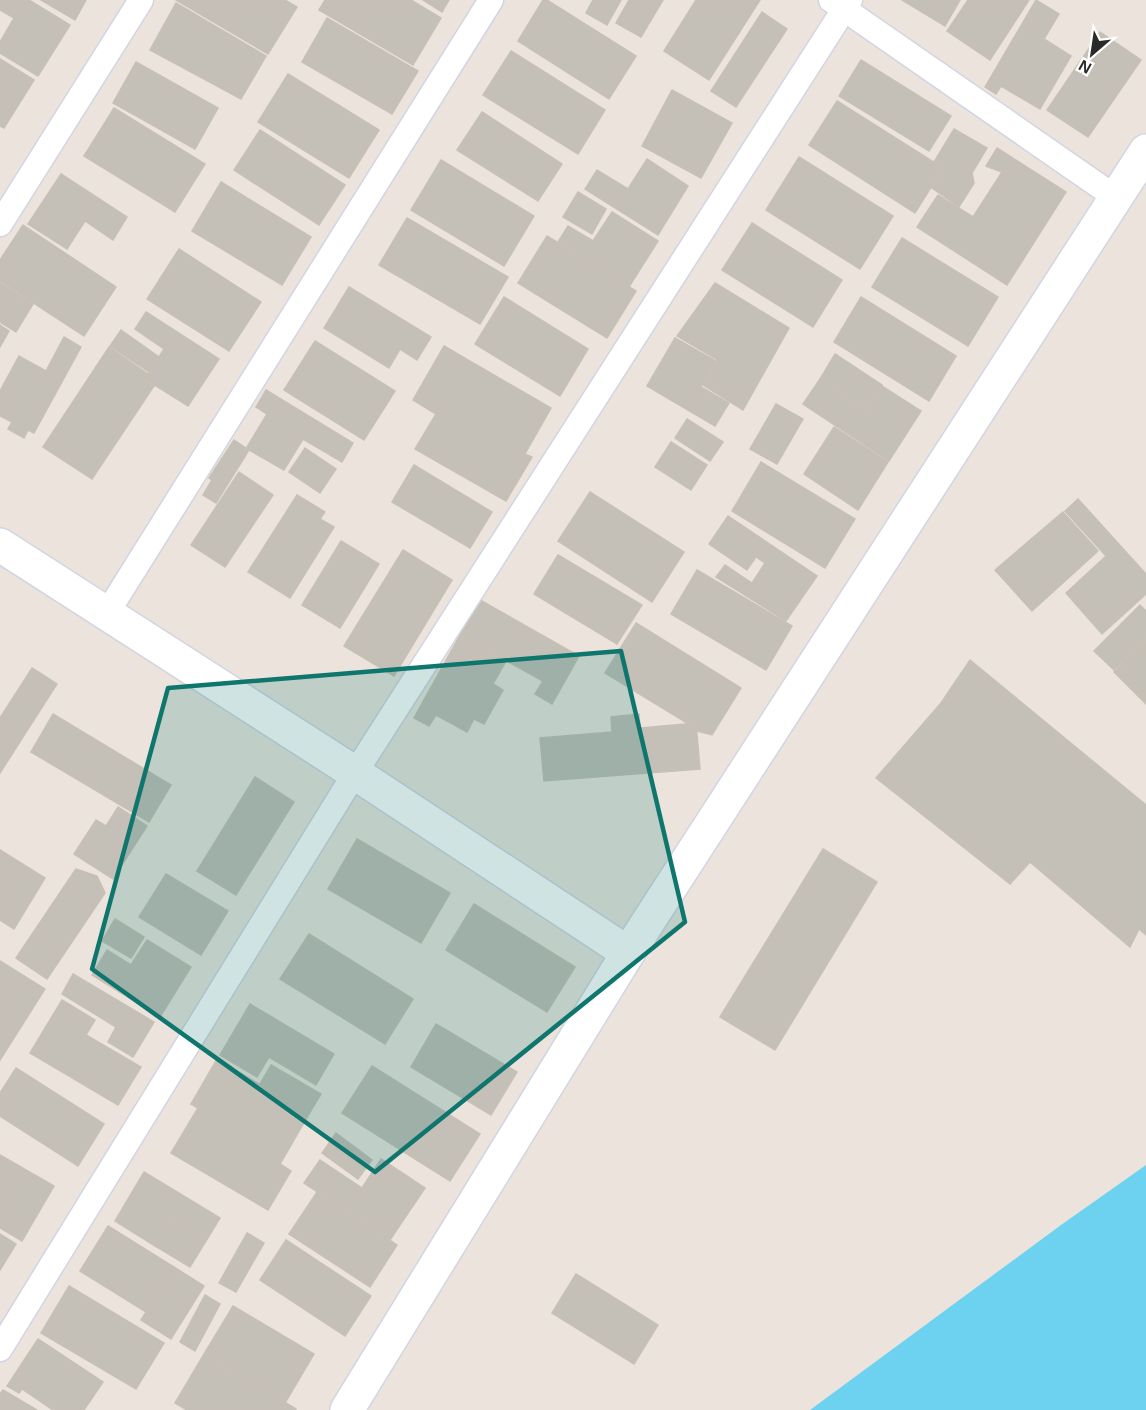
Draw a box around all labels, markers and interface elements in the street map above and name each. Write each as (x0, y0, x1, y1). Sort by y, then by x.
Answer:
north arrow (1062, 24, 1122, 84)
text: N (1076, 56, 1094, 77)

